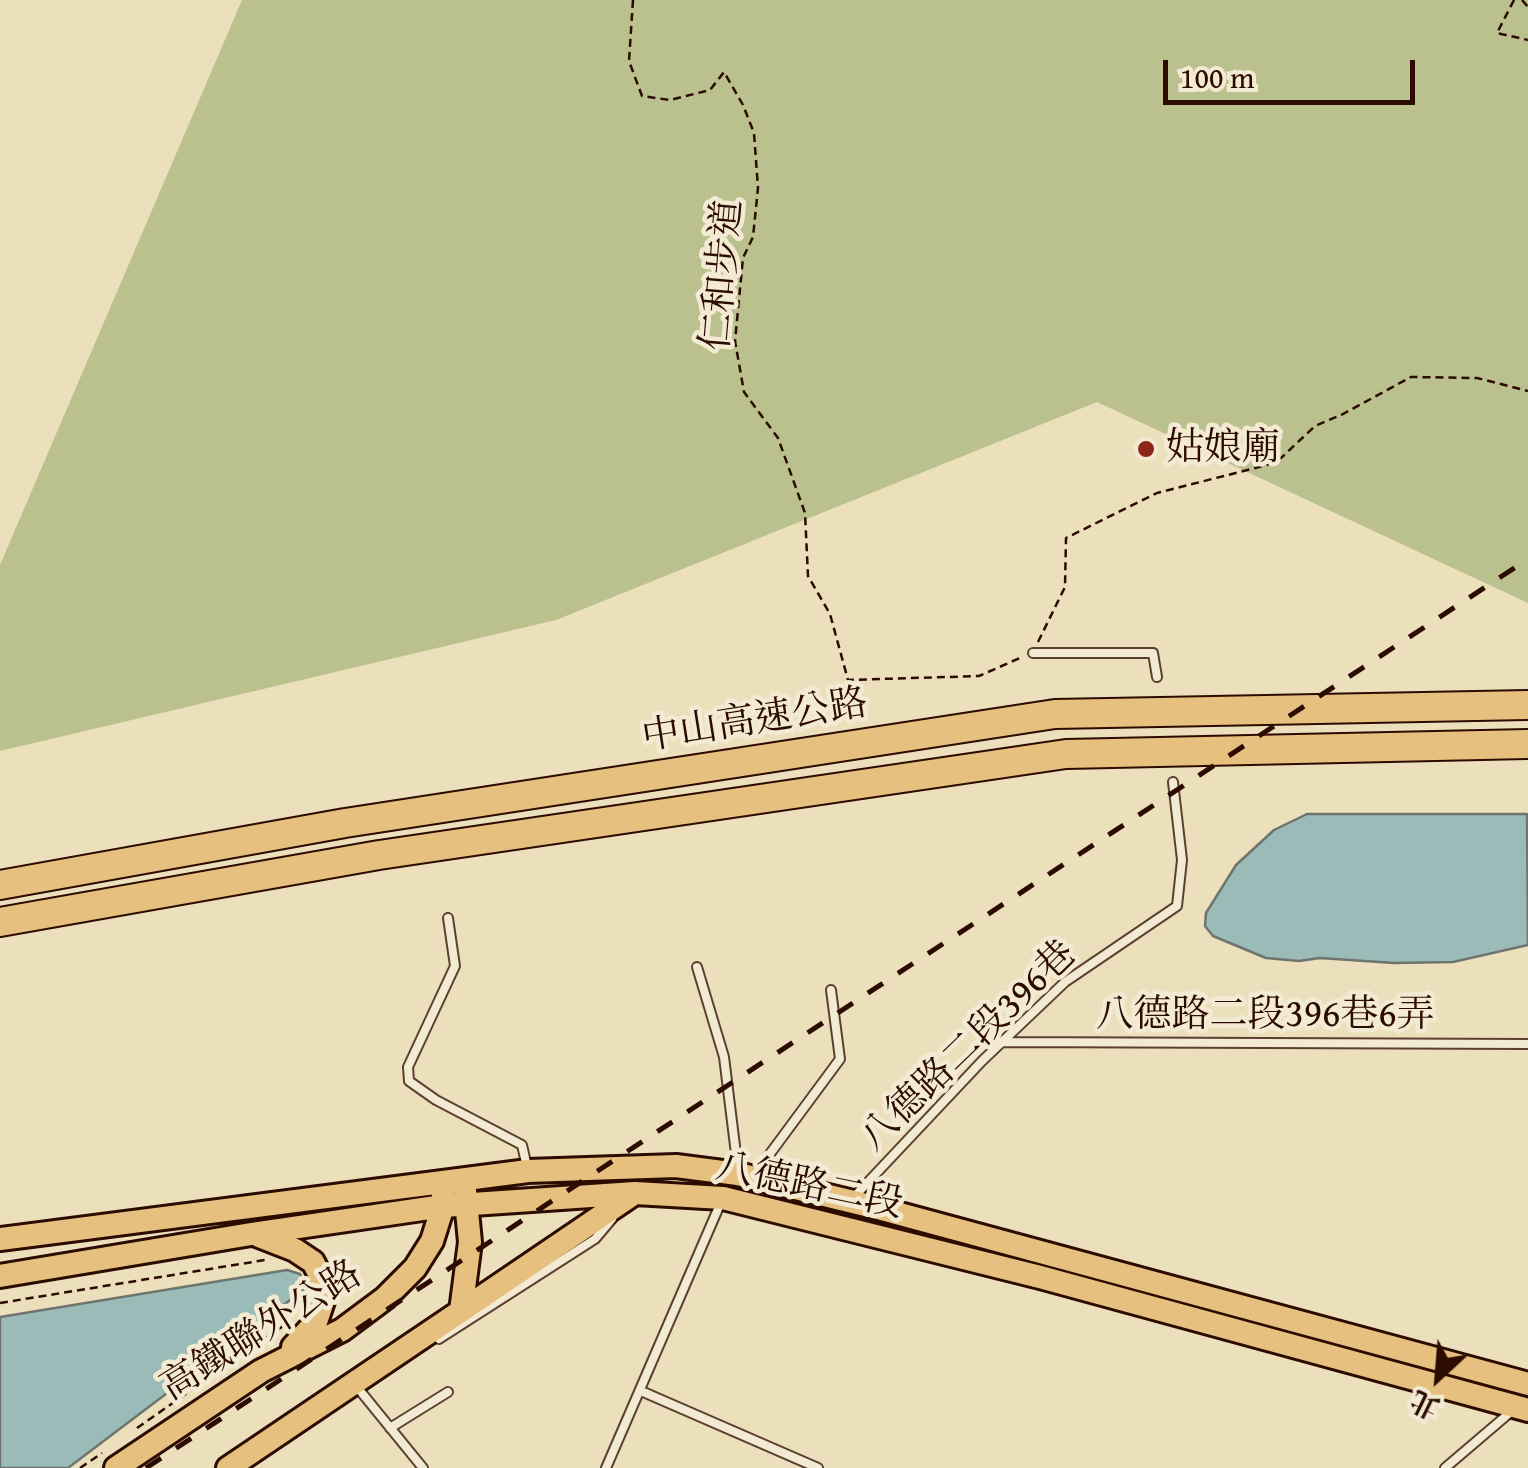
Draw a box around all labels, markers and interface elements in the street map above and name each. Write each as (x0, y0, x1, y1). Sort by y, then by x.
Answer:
scale bar (1168, 40, 1420, 102)
text: 100 m (1180, 55, 1254, 99)
street label: 仁和步道 (695, 197, 753, 353)
place label: 姑娘廟 (1166, 426, 1280, 472)
marker: 姑娘廟 (1135, 438, 1157, 460)
street label: 中山高速公路 (639, 682, 871, 762)
street label: 八德路二段396巷 (851, 932, 1087, 1162)
street label: 八德路二段396巷6弄 (1095, 993, 1435, 1039)
street label: 八德路二段 (711, 1145, 907, 1229)
street label: 高鐵聯外公路 (153, 1252, 371, 1412)
north arrow (1388, 1328, 1488, 1428)
text: 北 (1403, 1381, 1446, 1430)

